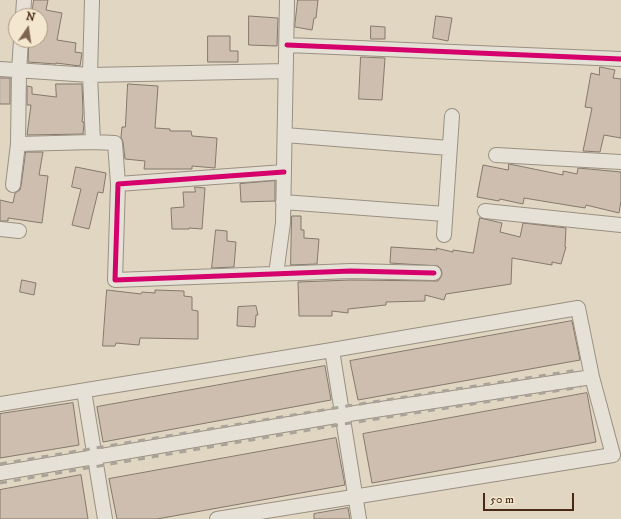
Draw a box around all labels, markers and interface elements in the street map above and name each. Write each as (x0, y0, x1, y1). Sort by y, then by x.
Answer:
north arrow (8, 8, 48, 48)
text: N (24, 9, 36, 25)
scale bar (485, 485, 576, 511)
text: 50 m (490, 492, 514, 507)

